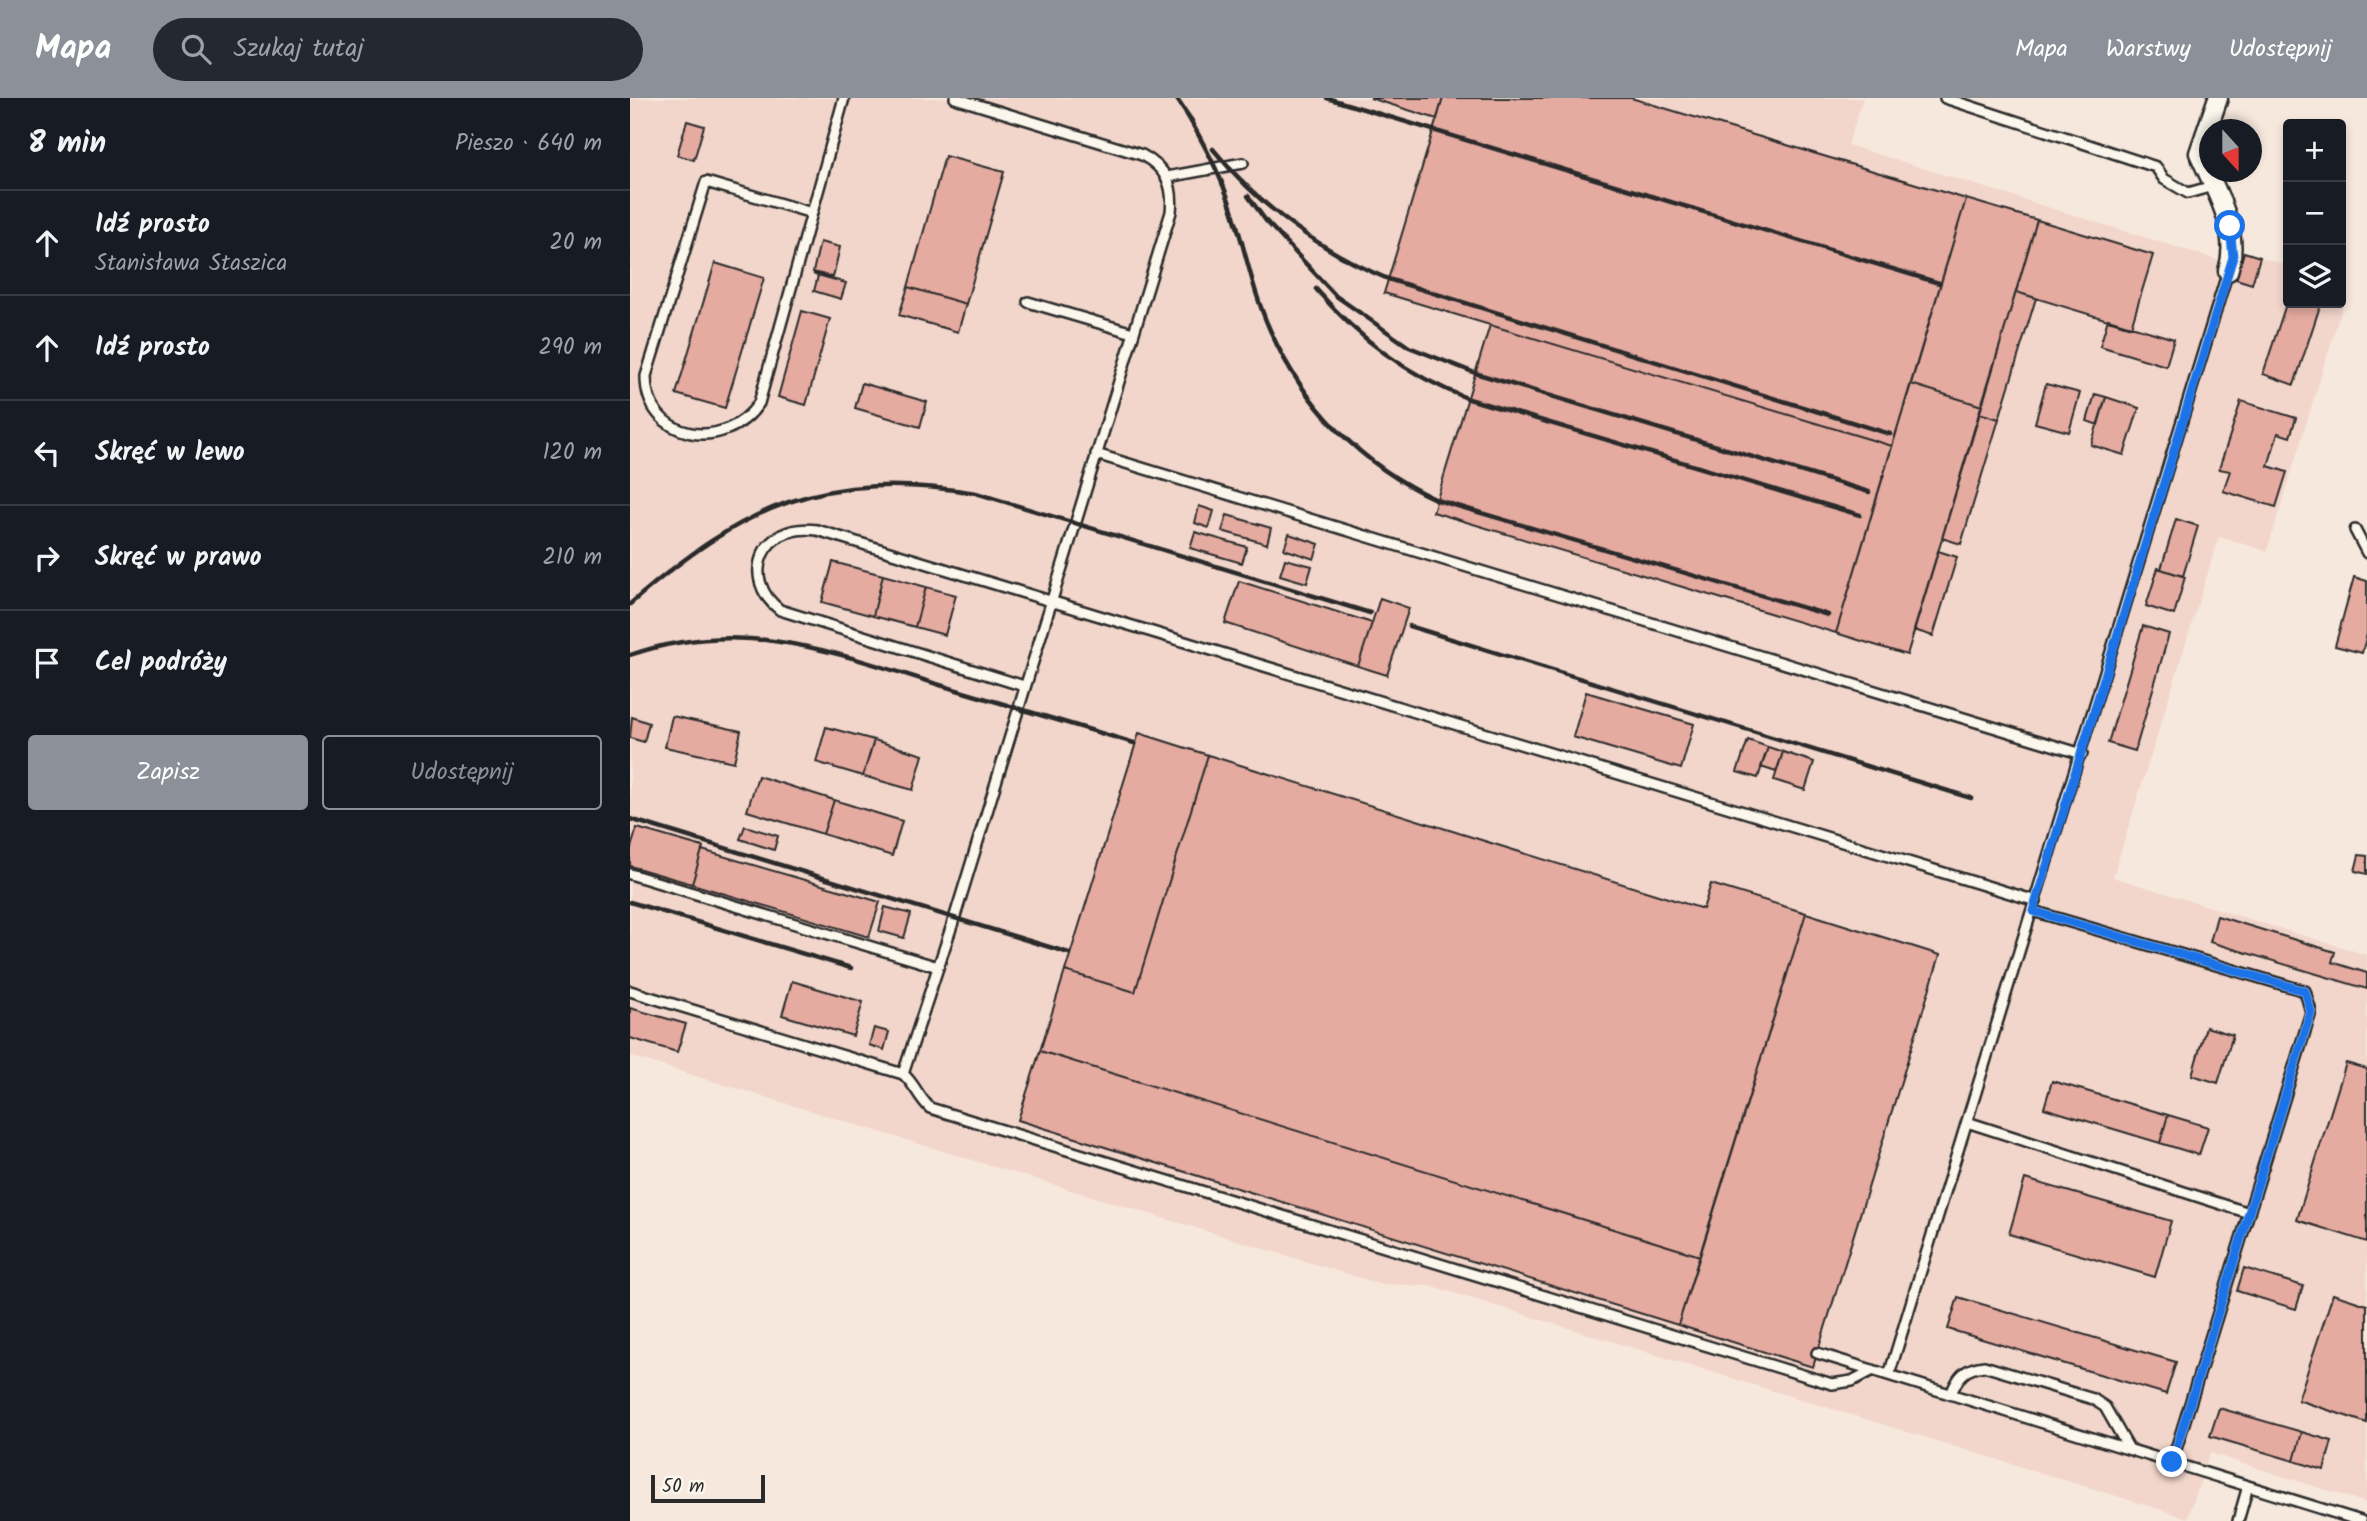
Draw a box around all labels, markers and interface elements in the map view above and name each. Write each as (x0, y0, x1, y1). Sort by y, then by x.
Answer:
search box (153, 18, 643, 81)
text: Mapa (35, 23, 111, 76)
text: Szukaj tutaj (233, 28, 364, 70)
icon: search (177, 30, 215, 68)
text: Mapa (2015, 30, 2068, 69)
text: Warstwy (2106, 30, 2191, 69)
text: Udostępnij (2229, 30, 2332, 69)
north arrow (2199, 119, 2262, 182)
map controls (2283, 119, 2346, 308)
button: + (2283, 119, 2346, 182)
text: 8 min (28, 120, 106, 168)
text: Pieszo · 640 m (455, 126, 602, 162)
button: − (2283, 182, 2346, 245)
text: Idź prosto (95, 204, 210, 246)
route start (2214, 210, 2245, 241)
icon: ahead (28, 224, 66, 262)
text: 20 m (550, 225, 602, 261)
button: layers (2283, 245, 2346, 308)
text: Stanisława Staszica (95, 246, 287, 282)
text: Idź prosto (95, 327, 210, 369)
icon: ahead (28, 329, 66, 367)
text: 290 m (538, 330, 602, 366)
text: Skręć w lewo (95, 432, 245, 474)
icon: left (28, 434, 66, 472)
text: 120 m (542, 435, 602, 471)
text: Skręć w prawo (95, 537, 262, 579)
icon: right (28, 539, 66, 577)
text: 210 m (542, 540, 602, 576)
text: Cel podróży (95, 642, 227, 684)
icon: arrive (28, 644, 66, 682)
button: Zapisz (28, 735, 308, 810)
button: Udostępnij (322, 735, 602, 810)
route end (2156, 1446, 2187, 1477)
scale bar (651, 1472, 765, 1504)
text: 50 m (662, 1472, 704, 1502)

